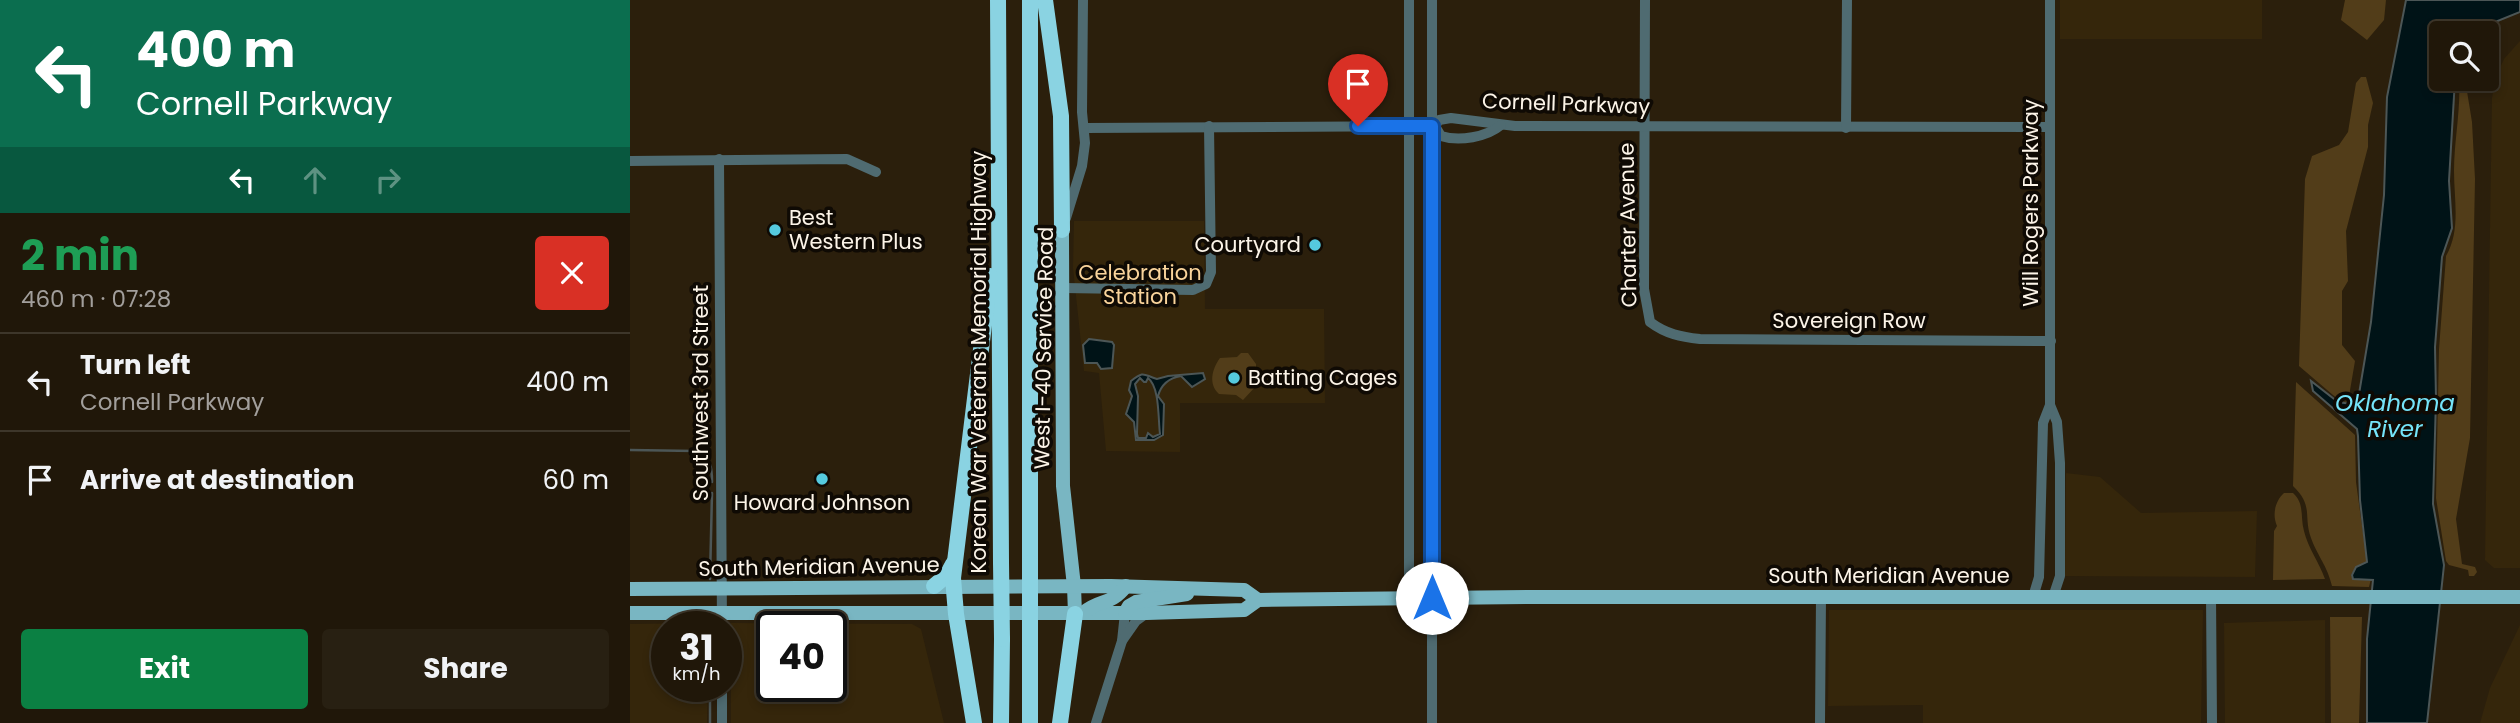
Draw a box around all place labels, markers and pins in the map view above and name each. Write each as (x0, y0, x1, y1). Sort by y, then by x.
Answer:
pin (1328, 54, 1388, 126)
place label: Best Western Plus (789, 203, 923, 256)
marker: Best Western Plus (767, 222, 783, 238)
place label: Courtyard (1194, 230, 1301, 259)
marker: Courtyard (1307, 237, 1323, 253)
place label: Batting Cages (1248, 363, 1397, 392)
marker: Batting Cages (1226, 370, 1242, 386)
marker: Howard Johnson (814, 471, 830, 487)
place label: Howard Johnson (734, 488, 910, 517)

